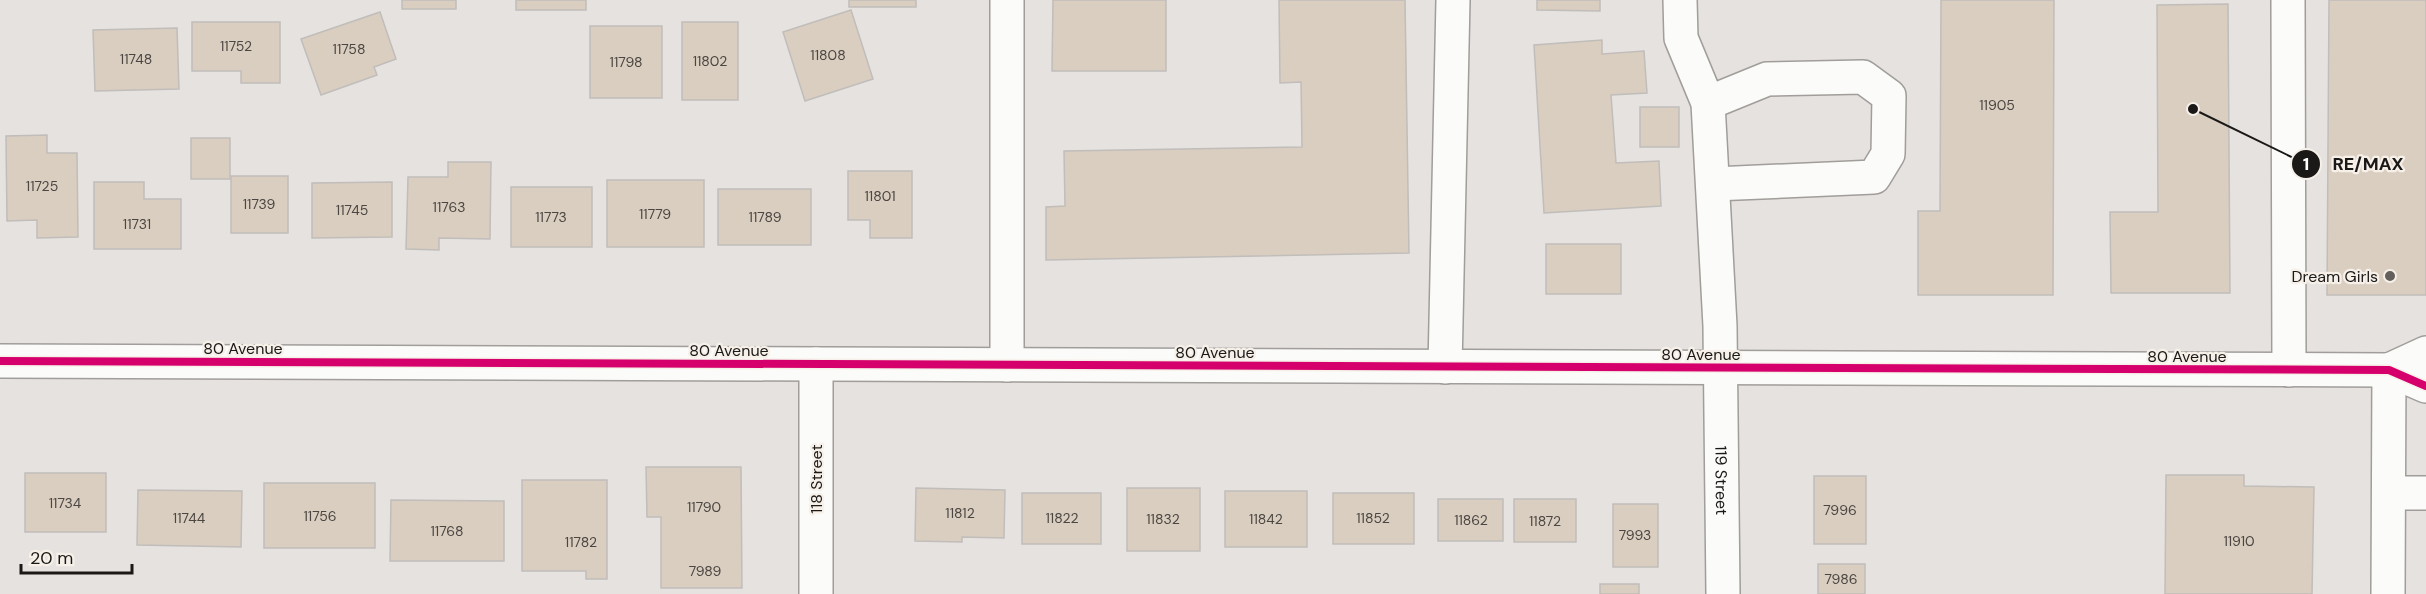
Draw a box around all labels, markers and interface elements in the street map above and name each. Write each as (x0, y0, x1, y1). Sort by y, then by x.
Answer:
house number: 11752 (220, 37, 252, 55)
house number: 11758 (333, 40, 365, 58)
house number: 11808 (810, 46, 846, 64)
house number: 11748 (120, 50, 152, 68)
house number: 11802 (693, 52, 727, 70)
house number: 11798 (610, 53, 642, 71)
house number: 11905 (1979, 96, 2015, 114)
callout: RE/MAX (2291, 146, 2416, 182)
text: 1 (2303, 152, 2309, 176)
text: RE/MAX (2332, 152, 2404, 176)
house number: 11725 (26, 177, 58, 195)
house number: 11801 (864, 187, 896, 205)
house number: 11739 (243, 195, 275, 213)
house number: 11763 (433, 198, 465, 216)
house number: 11745 (336, 201, 368, 219)
house number: 11779 (639, 205, 671, 223)
house number: 11773 (535, 208, 567, 226)
house number: 11789 (749, 208, 782, 226)
house number: 11731 (123, 215, 151, 233)
place label: Dream Girls (2292, 266, 2378, 287)
marker: Dream Girls (2383, 269, 2397, 283)
street label: 80 Avenue (203, 338, 283, 359)
street label: 80 Avenue (689, 340, 769, 361)
street label: 80 Avenue (1175, 342, 1255, 363)
street label: 80 Avenue (1661, 344, 1741, 365)
street label: 80 Avenue (2147, 346, 2227, 367)
street label: 118 Street (806, 444, 827, 514)
street label: 119 Street (1710, 445, 1732, 515)
house number: 11734 (49, 494, 82, 512)
house number: 11790 (687, 498, 721, 516)
house number: 7996 (1823, 501, 1857, 519)
house number: 11812 (945, 504, 975, 522)
house number: 11756 (303, 507, 337, 525)
house number: 11744 (173, 509, 206, 527)
house number: 11822 (1045, 509, 1079, 527)
house number: 11852 (1356, 509, 1390, 527)
house number: 11832 (1146, 510, 1180, 528)
house number: 11842 (1249, 510, 1283, 528)
house number: 11862 (1454, 511, 1488, 529)
house number: 11872 (1529, 512, 1561, 530)
house number: 11768 (430, 522, 464, 540)
house number: 7993 (1619, 526, 1651, 544)
house number: 11910 (2223, 532, 2255, 550)
house number: 11782 (565, 533, 597, 551)
scale bar (21, 537, 132, 575)
text: 20 m (30, 546, 73, 570)
house number: 7989 (689, 562, 721, 580)
house number: 7986 (1825, 570, 1857, 588)

